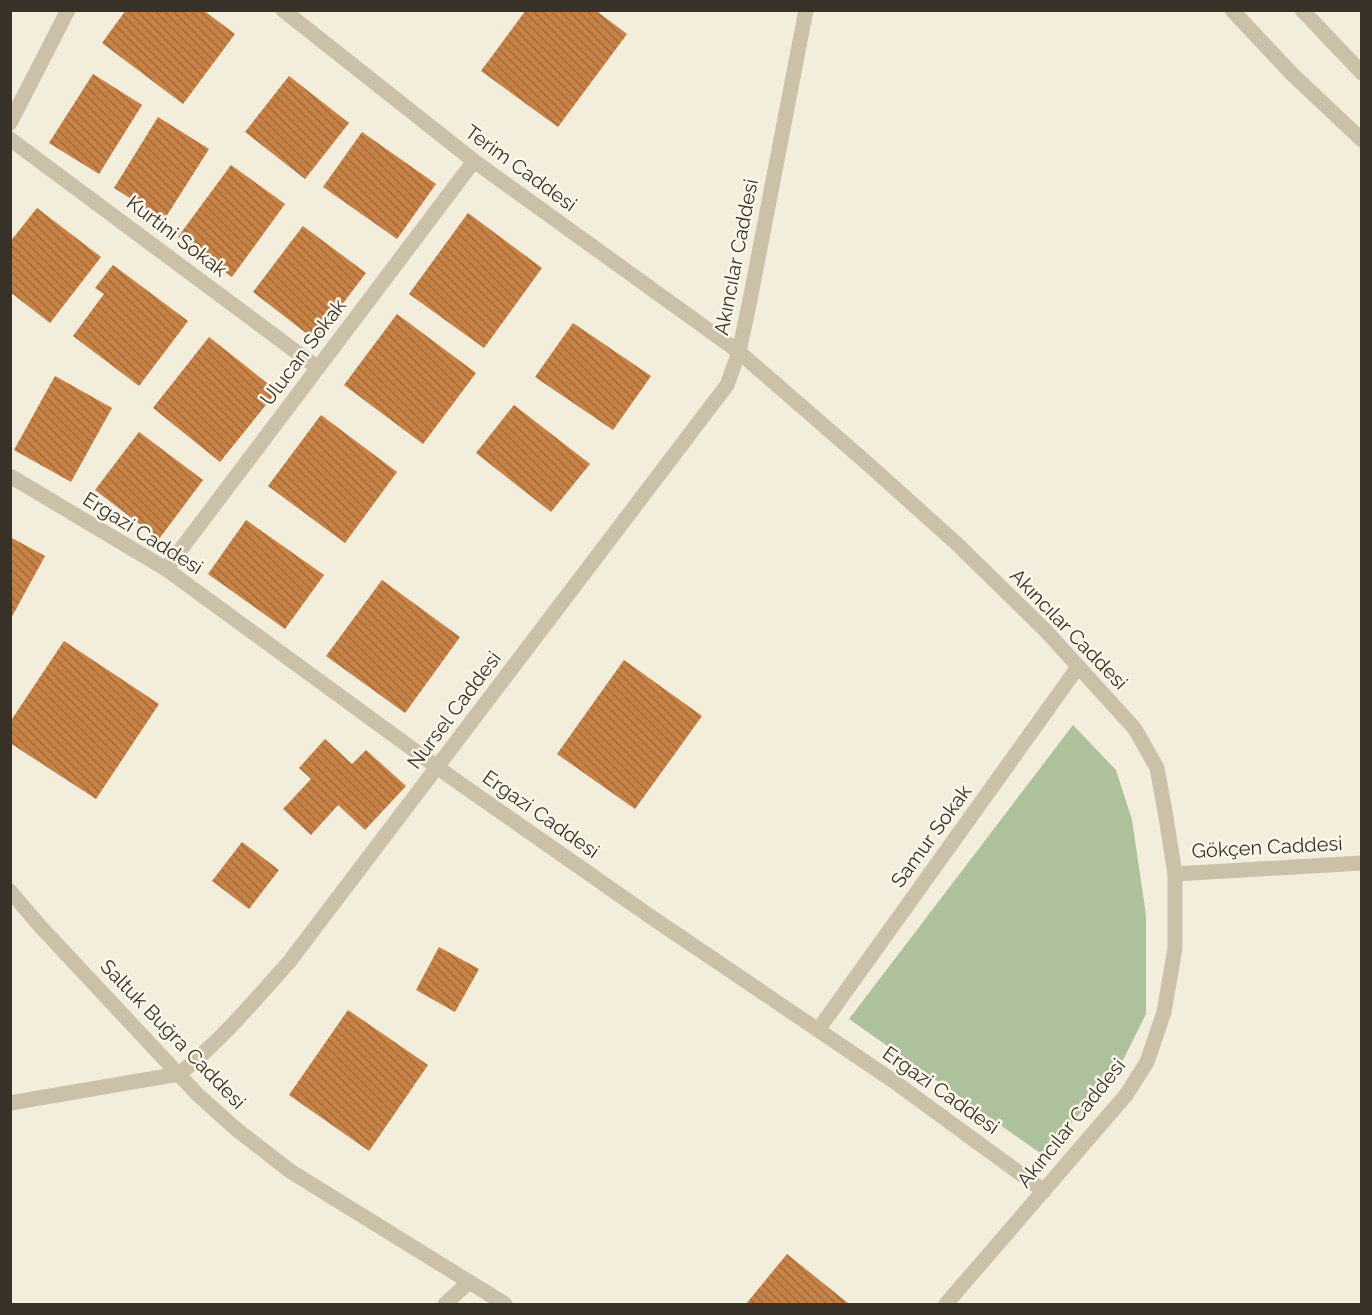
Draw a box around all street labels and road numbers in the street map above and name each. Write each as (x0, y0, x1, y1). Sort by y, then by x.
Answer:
street label: Terim Caddesi (461, 120, 581, 216)
street label: Akıncılar Caddesi (709, 177, 763, 337)
street label: Kurtini Sokak (122, 190, 232, 282)
street label: Ulucan Sokak (255, 294, 351, 410)
street label: Ergazi Caddesi (79, 487, 207, 579)
street label: Akıncılar Caddesi (1005, 564, 1133, 694)
street label: Nursel Caddesi (402, 646, 506, 774)
street label: Ergazi Caddesi (478, 765, 604, 863)
street label: Samur Sokak (886, 780, 977, 892)
street label: Gökçen Caddesi (1191, 831, 1343, 863)
street label: Saltuk Buğra Caddesi (95, 954, 251, 1114)
street label: Ergazi Caddesi (878, 1041, 1004, 1139)
street label: Akıncılar Caddesi (1012, 1054, 1130, 1192)

